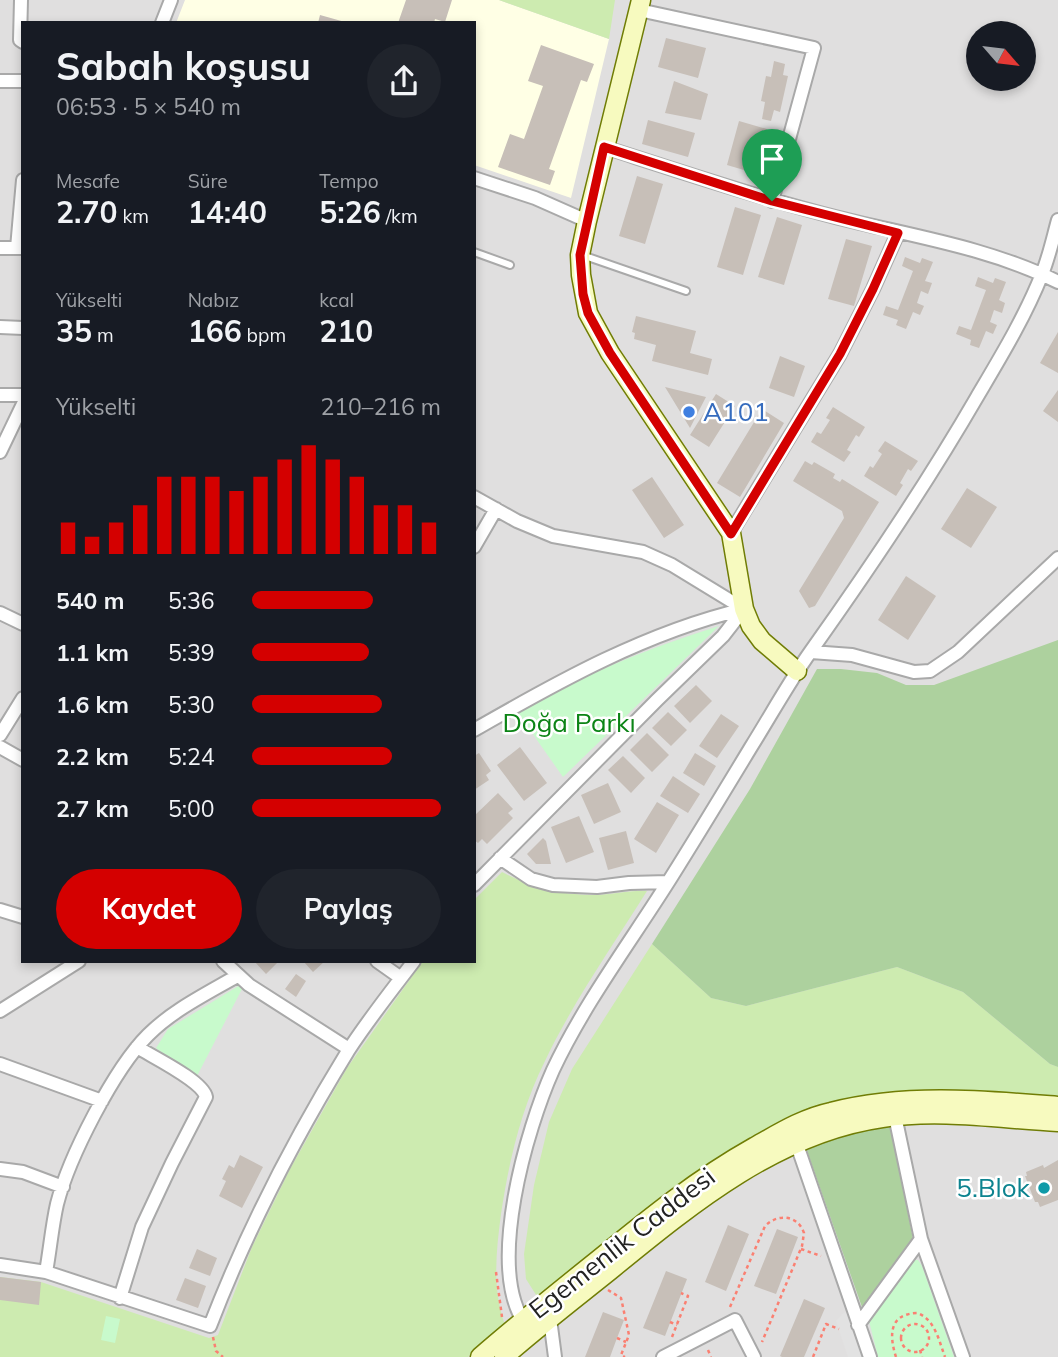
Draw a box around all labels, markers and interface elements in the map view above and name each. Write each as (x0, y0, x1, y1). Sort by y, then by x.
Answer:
north arrow (966, 21, 1036, 91)
map controls (966, 21, 1036, 91)
text: Sabah koşusu (56, 42, 311, 90)
button: share (367, 44, 441, 118)
text: 06:53 · 5 × 540 m (56, 92, 241, 121)
pin (742, 129, 802, 201)
icon: arrive (753, 140, 791, 178)
text: Mesafe (56, 169, 120, 193)
text: Süre (188, 169, 228, 193)
text: Tempo (319, 169, 379, 193)
text: 2.70 (56, 193, 117, 231)
text: 14:40 (188, 193, 267, 231)
text: 5:26 (319, 193, 381, 231)
text: km (117, 204, 149, 228)
text: /km (381, 204, 418, 228)
text: Yükselti (56, 288, 122, 312)
text: Nabız (188, 288, 239, 312)
text: kcal (319, 288, 354, 312)
text: 35 (56, 312, 92, 350)
text: 166 (188, 312, 242, 350)
text: 210 (319, 312, 373, 350)
text: m (92, 323, 114, 347)
text: bpm (242, 323, 286, 347)
text: Yükselti (56, 392, 136, 421)
text: 210–216 m (320, 392, 441, 421)
place label: A101 (703, 395, 769, 428)
marker: A101 (681, 404, 697, 420)
text: 540 m (56, 586, 124, 615)
text: 5:36 (168, 586, 215, 615)
text: 1.1 km (56, 638, 129, 667)
text: 5:39 (168, 638, 215, 667)
text: 1.6 km (56, 690, 129, 719)
text: 5:30 (168, 690, 215, 719)
park label: Doğa Parkı (502, 706, 636, 739)
text: 2.2 km (56, 742, 129, 771)
text: 5:24 (168, 742, 215, 771)
text: 2.7 km (56, 794, 129, 823)
text: 5:00 (168, 794, 215, 823)
button: Kaydet (56, 869, 242, 949)
button: Paylaş (256, 869, 441, 949)
street label: Egemenlik Caddesi (522, 1160, 721, 1326)
place label: 5.Blok (956, 1171, 1031, 1204)
marker: 5.Blok (1036, 1180, 1052, 1196)

